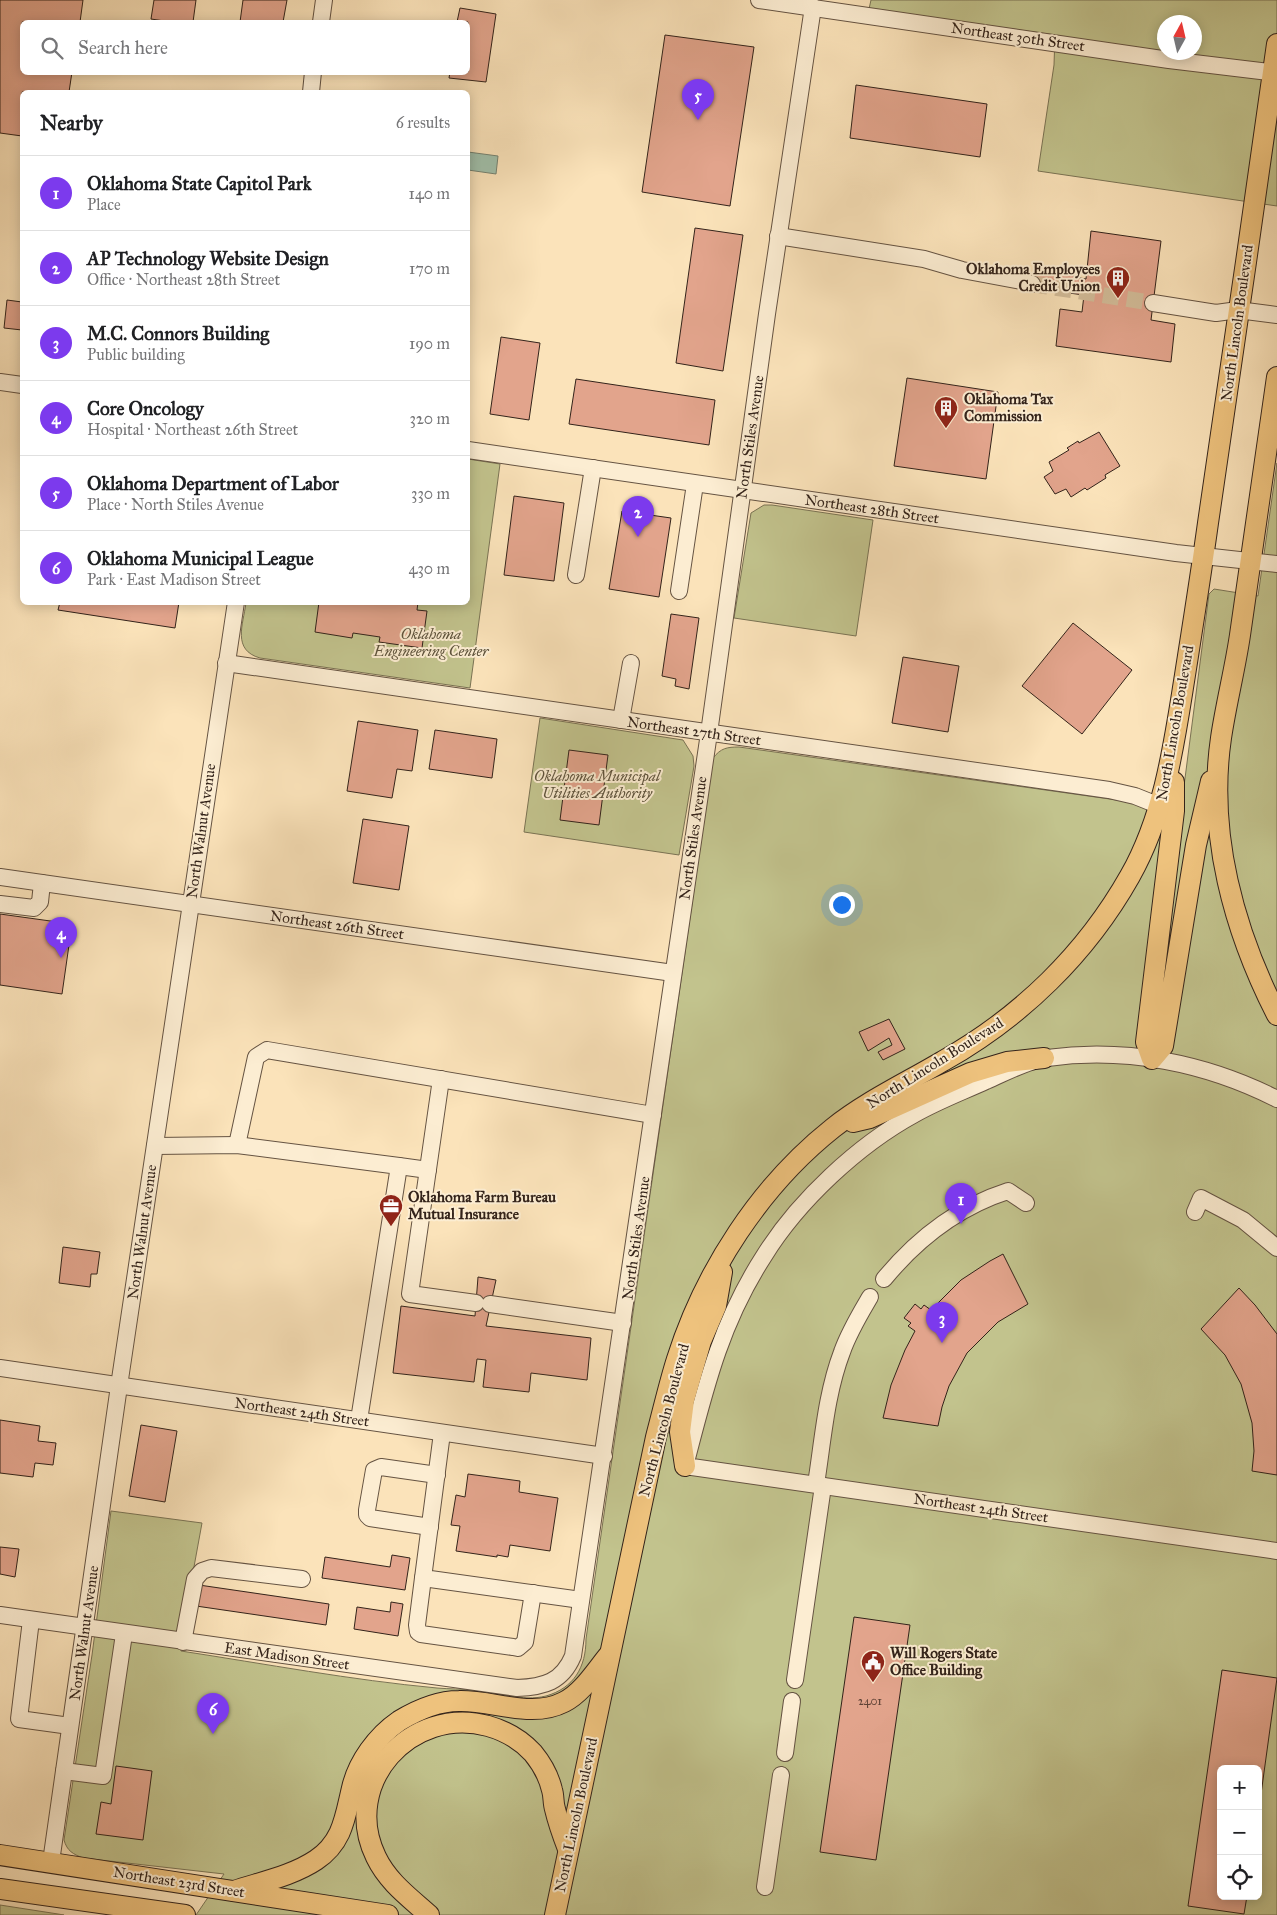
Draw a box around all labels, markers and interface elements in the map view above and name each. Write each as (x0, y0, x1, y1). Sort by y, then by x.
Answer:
north arrow (1157, 15, 1202, 60)
street label: Northeast 30th Street (950, 19, 1087, 55)
search box (20, 20, 470, 75)
icon: search (38, 34, 66, 62)
text: Search here (78, 36, 168, 59)
pin: 5 (682, 79, 714, 120)
text: Nearby (40, 110, 103, 136)
text: 6 results (396, 113, 450, 132)
text: Oklahoma State Capitol Park (87, 172, 312, 195)
text: 1 (53, 184, 59, 203)
text: 140 m (409, 184, 450, 203)
text: Place (87, 195, 121, 214)
street label: North Lincoln Boulevard (1217, 243, 1257, 402)
text: AP Technology Website Design (87, 247, 329, 270)
text: 2 (52, 259, 60, 278)
text: 170 m (409, 259, 450, 278)
place label: Oklahoma Employees Credit Union (966, 260, 1101, 295)
building icon: Oklahoma Employees Credit Union (1105, 265, 1131, 299)
text: Office · Northeast 28th Street (87, 270, 280, 289)
text: M.C. Connors Building (87, 322, 269, 345)
text: 3 (53, 334, 59, 353)
text: 190 m (409, 334, 450, 353)
text: Public building (87, 345, 185, 364)
street label: North Stiles Avenue (732, 374, 768, 500)
place label: Oklahoma Tax Commission (964, 390, 1054, 425)
building icon: Oklahoma Tax Commission (933, 395, 959, 429)
text: Core Oncology (87, 397, 204, 420)
text: 4 (52, 409, 60, 428)
text: 320 m (410, 409, 450, 428)
text: Hospital · Northeast 26th Street (87, 420, 298, 439)
text: Oklahoma Department of Labor (87, 472, 339, 495)
text: 5 (52, 484, 60, 503)
text: 330 m (411, 484, 450, 503)
street label: Northeast 28th Street (804, 491, 941, 527)
text: Place · North Stiles Avenue (87, 495, 264, 514)
pin: 2 (622, 496, 654, 537)
text: Oklahoma Municipal League (87, 547, 314, 570)
text: 6 (52, 559, 60, 578)
text: 430 m (408, 559, 450, 578)
text: Park · East Madison Street (87, 570, 261, 589)
park label: Oklahoma Engineering Center (373, 625, 489, 660)
street label: North Lincoln Boulevard (1152, 643, 1198, 802)
street label: Northeast 27th Street (626, 713, 763, 749)
street label: North Walnut Avenue (183, 762, 219, 900)
park label: Oklahoma Municipal Utilities Authority (534, 767, 662, 802)
street label: North Stiles Avenue (675, 775, 711, 901)
your location (829, 892, 855, 918)
street label: Northeast 26th Street (269, 907, 406, 943)
pin: 4 (45, 917, 77, 958)
street label: North Lincoln Boulevard (863, 1013, 1007, 1112)
street label: North Walnut Avenue (124, 1163, 160, 1301)
street label: North Stiles Avenue (618, 1175, 654, 1301)
pin: 1 (945, 1183, 977, 1224)
place label: Oklahoma Farm Bureau Mutual Insurance (408, 1188, 556, 1223)
office icon: Oklahoma Farm Bureau Mutual Insurance (378, 1193, 404, 1227)
pin: 3 (926, 1302, 958, 1343)
street label: North Lincoln Boulevard (635, 1341, 693, 1498)
street label: Northeast 24th Street (234, 1394, 371, 1430)
street label: Northeast 24th Street (913, 1490, 1050, 1526)
street label: North Walnut Avenue (66, 1564, 102, 1702)
street label: East Madison Street (223, 1638, 351, 1674)
place label: Will Rogers State Office Building (890, 1644, 998, 1680)
public building icon: Will Rogers State Office Building (860, 1649, 886, 1683)
pin: 6 (197, 1693, 229, 1734)
house number: 2401 (858, 1694, 882, 1708)
street label: North Lincoln Boulevard (551, 1736, 601, 1894)
map controls (1217, 1765, 1262, 1900)
button: + (1217, 1765, 1262, 1810)
button: − (1217, 1810, 1262, 1855)
button: locate (1217, 1855, 1262, 1900)
street label: Northeast 23rd Street (112, 1863, 247, 1901)

